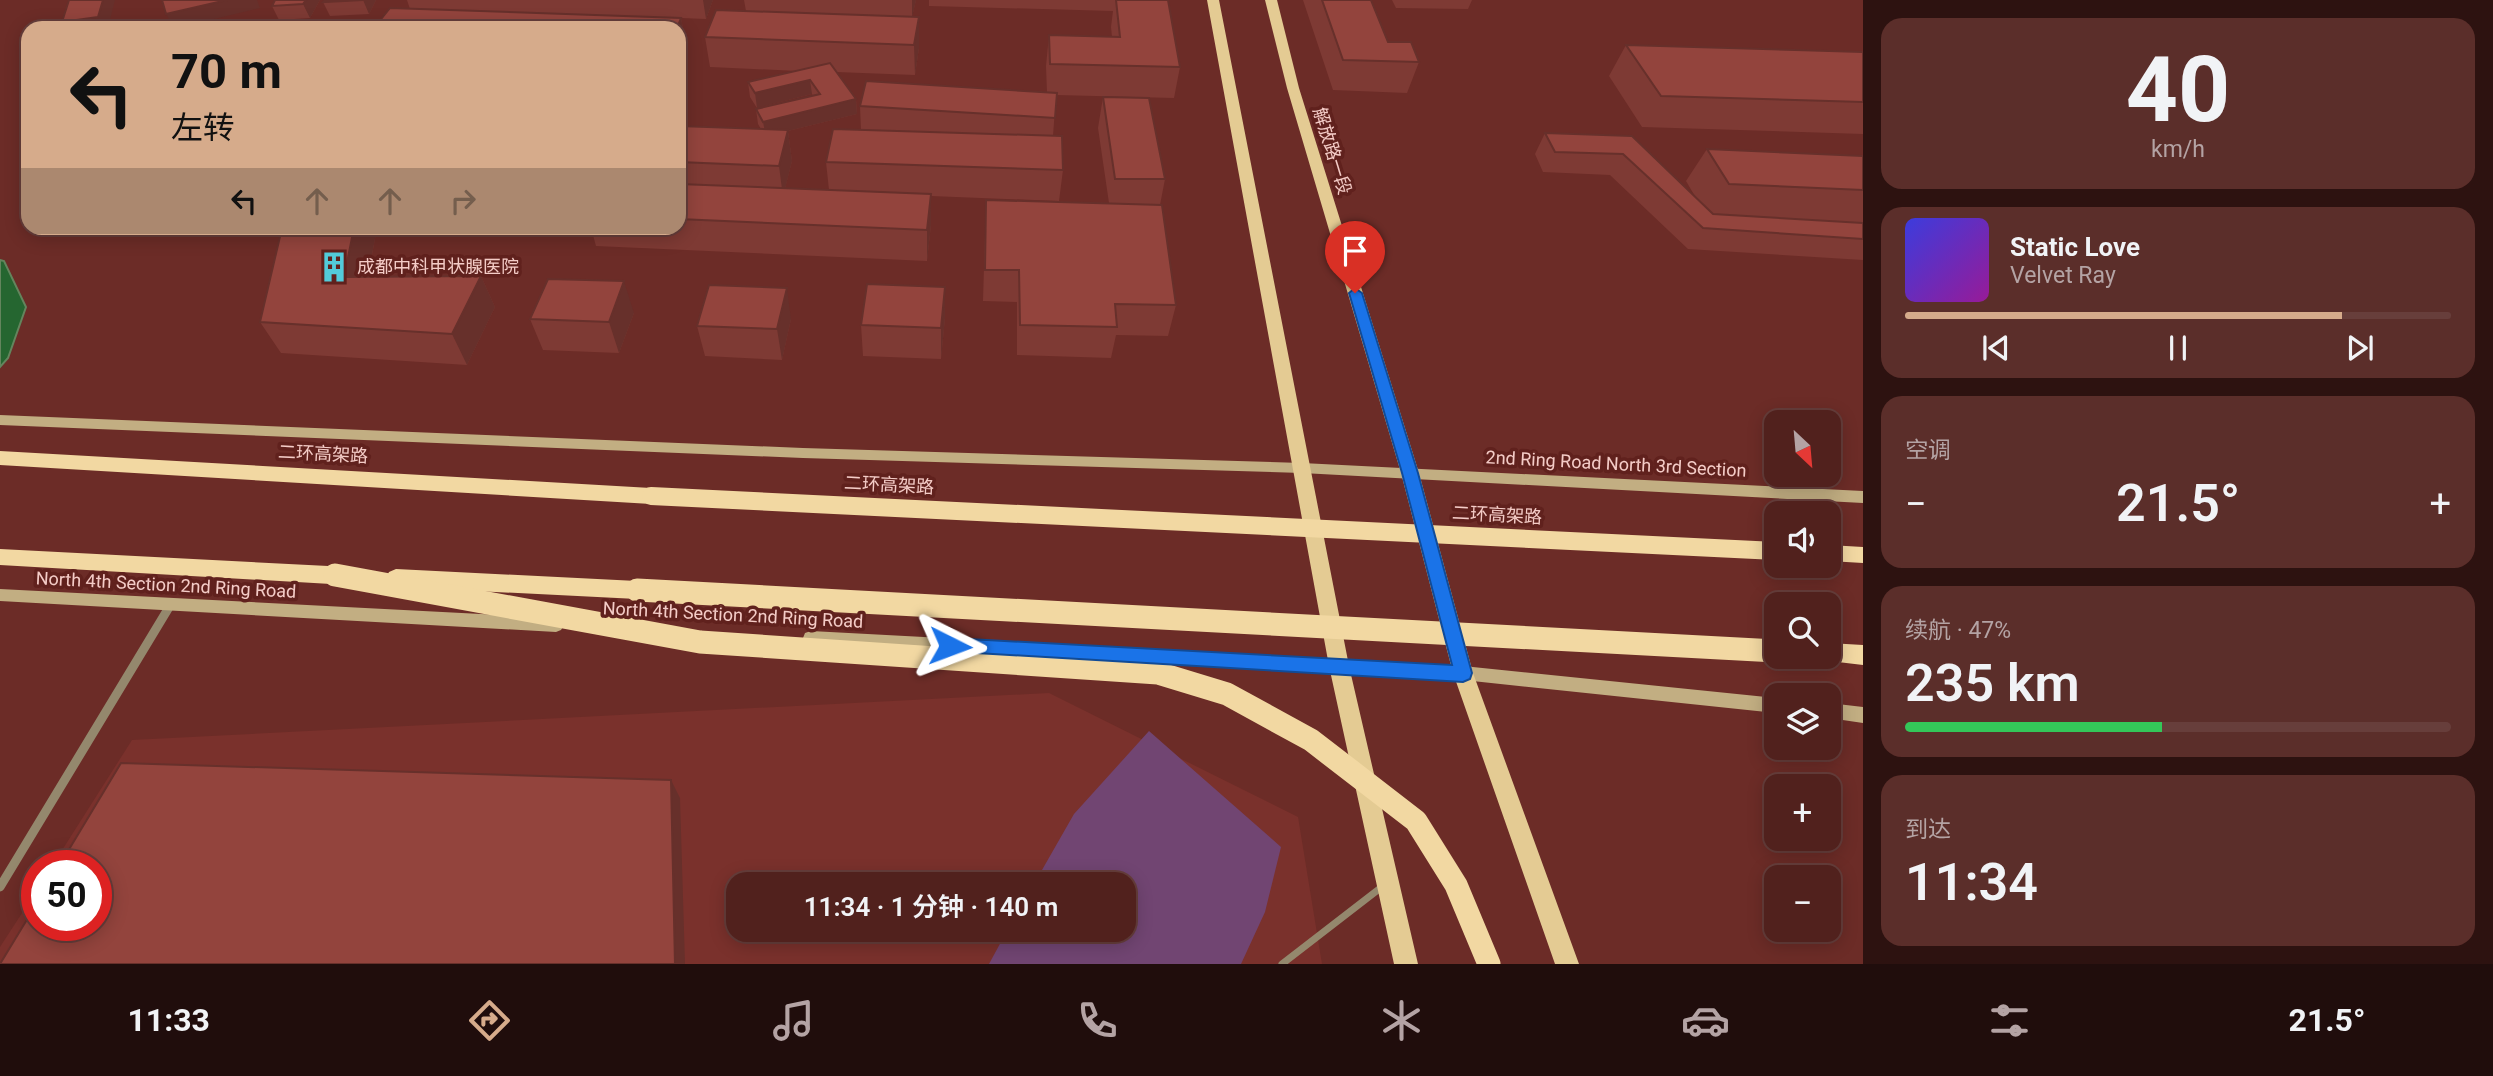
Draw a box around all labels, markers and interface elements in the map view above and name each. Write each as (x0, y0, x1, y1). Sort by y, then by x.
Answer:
text: 40 (2126, 37, 2230, 143)
text: 70 m (171, 43, 282, 100)
icon: left (56, 49, 147, 140)
street label: 解放路一段 (1309, 105, 1356, 197)
text: 左转 (171, 109, 235, 147)
text: km/h (2151, 136, 2205, 163)
icon: left (225, 182, 263, 220)
icon: ahead (298, 182, 336, 220)
icon: ahead (371, 182, 409, 220)
icon: right (444, 182, 482, 220)
pin (1325, 221, 1385, 293)
icon: arrive (1336, 232, 1374, 270)
text: Static Love (2010, 232, 2140, 262)
building icon: 成都中科甲状腺医院 (317, 250, 351, 284)
place label: 成都中科甲状腺医院 (357, 256, 519, 277)
text: Velvet Ray (2010, 262, 2116, 289)
icon: previous (1977, 329, 2015, 367)
icon: pause (2159, 329, 2197, 367)
icon: next (2341, 329, 2379, 367)
north arrow (1764, 410, 1841, 486)
map controls (1764, 410, 1841, 942)
text: 空调 (1905, 437, 1951, 464)
street label: 二环高架路 (278, 441, 369, 466)
street label: 2nd Ring Road North 3rd Section (1485, 446, 1747, 481)
street label: 二环高架路 (844, 472, 935, 497)
text: 21.5° (2116, 473, 2240, 534)
text: − (1905, 482, 1927, 526)
text: + (2429, 482, 2451, 526)
button: sound (1764, 501, 1841, 578)
street label: 二环高架路 (1452, 502, 1543, 527)
street label: North 4th Section 2nd Ring Road (35, 567, 297, 602)
button: search (1764, 592, 1841, 669)
street label: North 4th Section 2nd Ring Road (602, 597, 864, 632)
position arrow (913, 609, 987, 683)
text: 续航 · 47% (1905, 617, 2011, 644)
text: 235 km (1905, 653, 2080, 714)
button: layers (1764, 683, 1841, 760)
button: + (1764, 774, 1841, 851)
text: 到达 (1905, 816, 1951, 843)
speed limit sign: 50 (21, 850, 112, 941)
text: 11:34 (1905, 852, 2038, 913)
button: − (1764, 865, 1841, 942)
text: 11:34 · 1 分钟 · 140 m (804, 892, 1058, 922)
icon: directions (465, 996, 514, 1045)
icon: music (769, 996, 818, 1045)
icon: phone (1073, 996, 1122, 1045)
icon: climate (1377, 996, 1426, 1045)
icon: car (1681, 996, 1730, 1045)
icon: filters (1985, 996, 2034, 1045)
text: 11:33 (127, 1001, 210, 1039)
text: 21.5° (2289, 1001, 2365, 1039)

